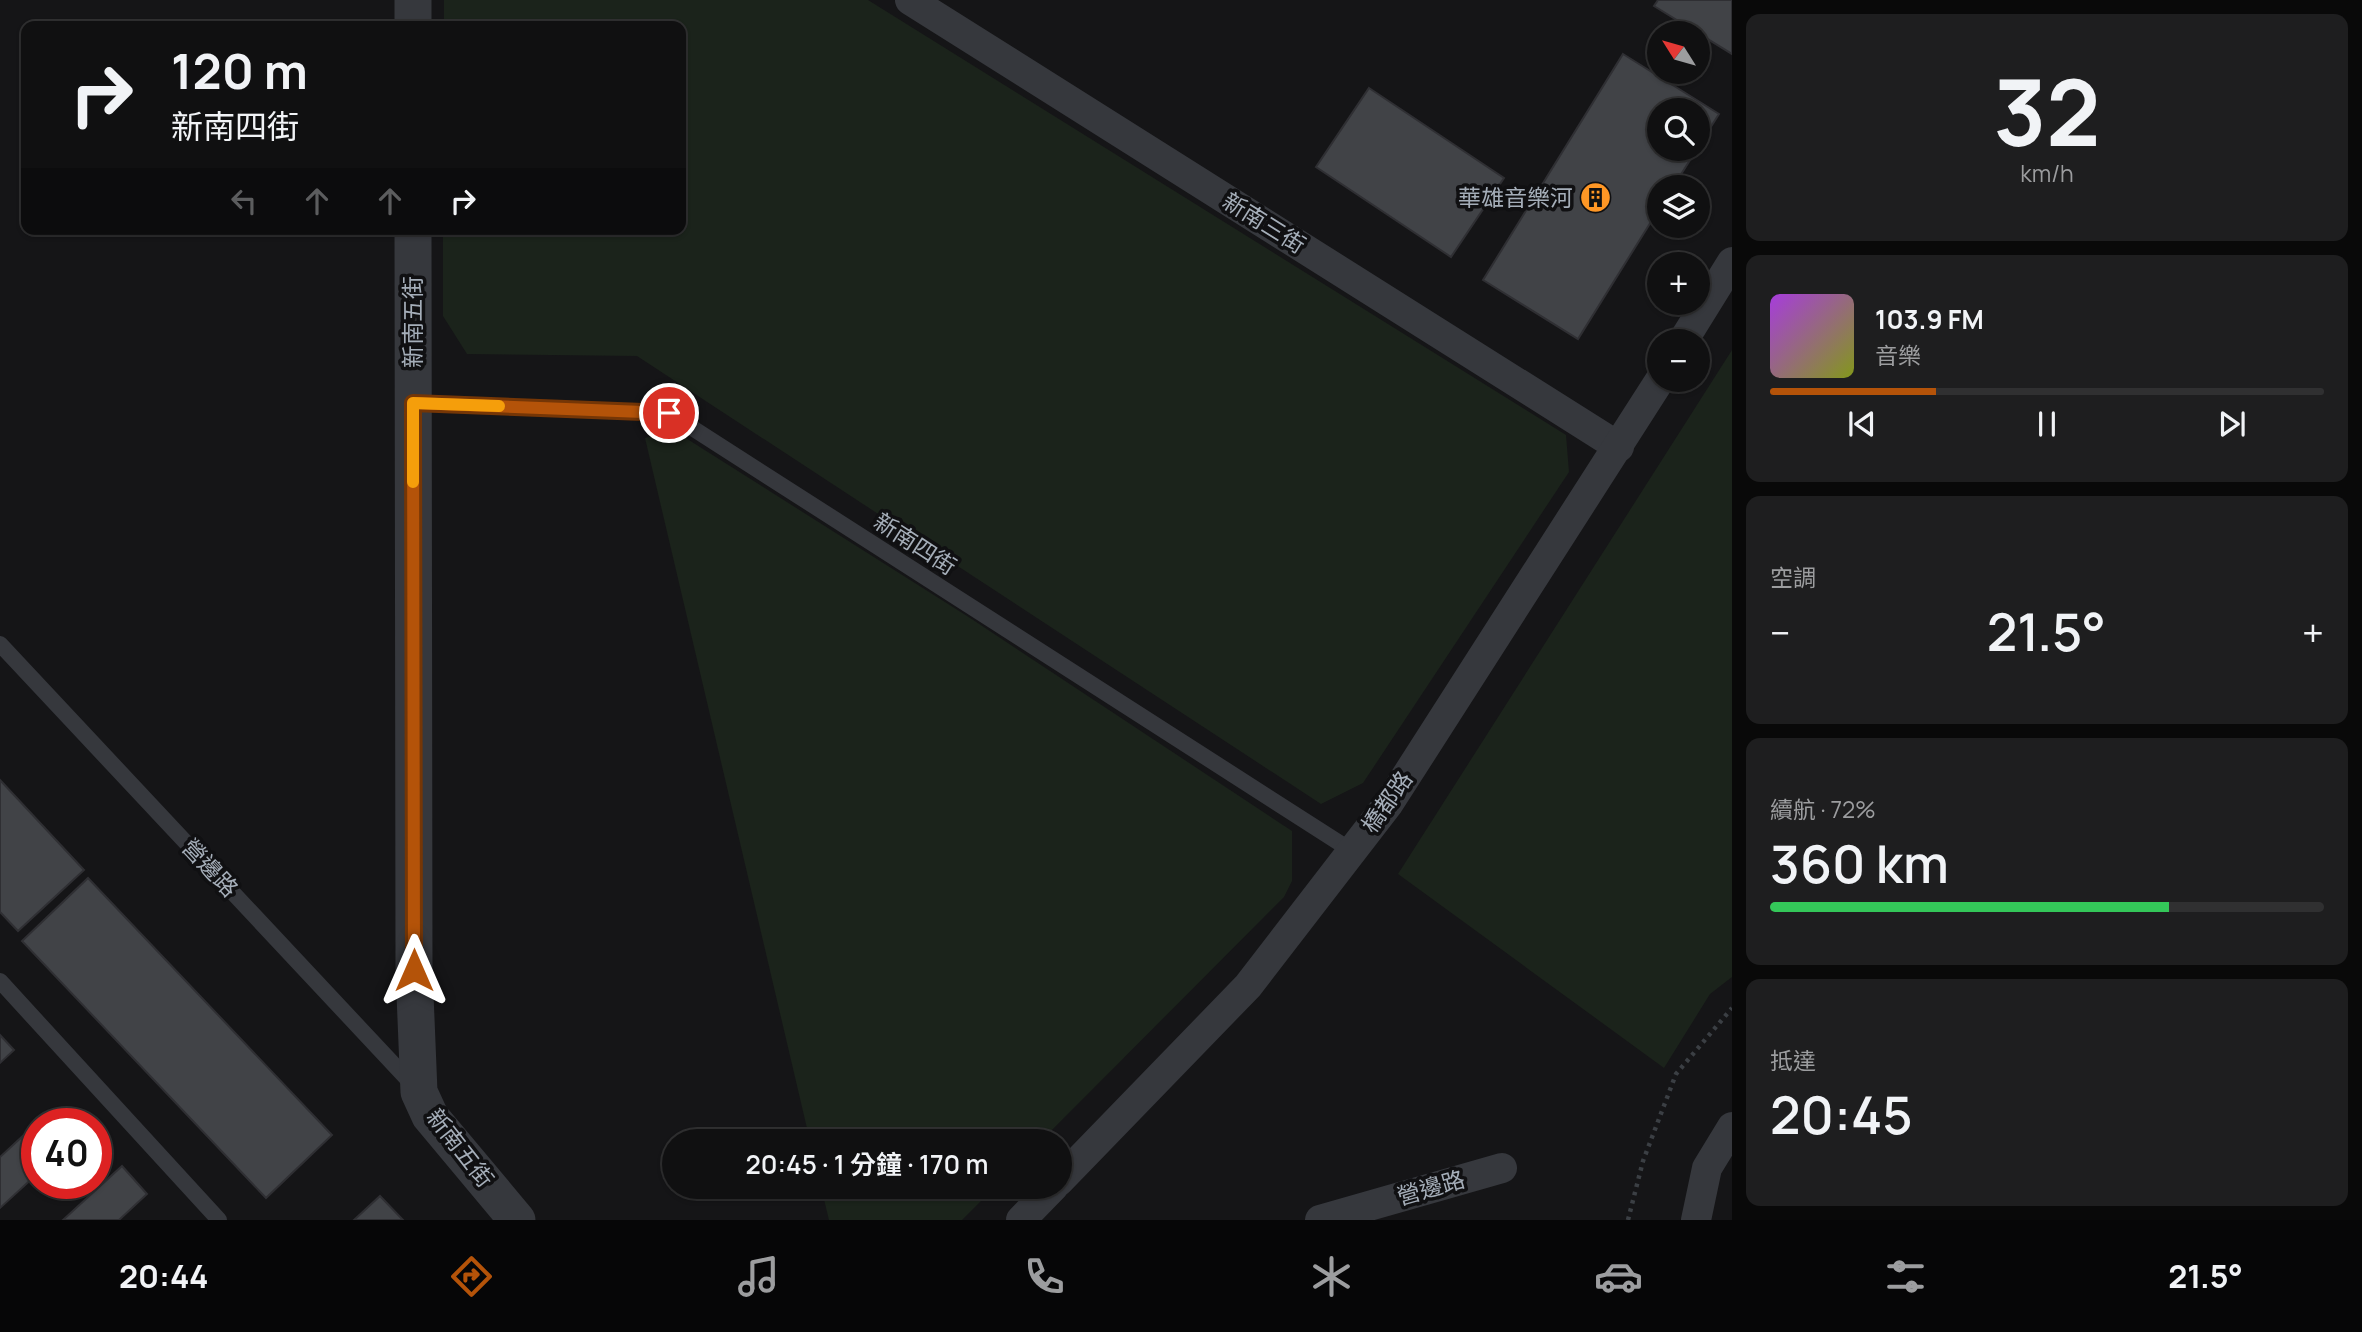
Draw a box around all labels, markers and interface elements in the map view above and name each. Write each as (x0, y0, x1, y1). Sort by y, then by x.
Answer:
north arrow (1647, 21, 1710, 84)
map controls (1647, 21, 1710, 392)
text: 120 m (171, 37, 308, 104)
icon: right (56, 49, 147, 140)
text: 32 (1993, 49, 2101, 173)
button: search (1647, 98, 1710, 161)
text: 新南四街 (171, 104, 299, 148)
text: km/h (2020, 157, 2074, 189)
button: layers (1647, 175, 1710, 238)
place label: 華雄音樂河 (1458, 181, 1573, 213)
building icon: 華雄音樂河 (1579, 181, 1613, 215)
icon: left (225, 182, 263, 220)
icon: ahead (298, 182, 336, 220)
icon: ahead (371, 182, 409, 220)
icon: right (444, 182, 482, 220)
street label: 新南三街 (1217, 184, 1312, 260)
button: + (1647, 252, 1710, 315)
street label: 新南五街 (396, 276, 428, 368)
text: 103.9 FM (1875, 301, 1984, 337)
button: − (1647, 329, 1710, 392)
text: 音樂 (1875, 339, 1921, 371)
pin (639, 383, 699, 443)
icon: arrive (650, 394, 688, 432)
icon: previous (1843, 405, 1881, 443)
icon: pause (2028, 405, 2066, 443)
icon: next (2213, 405, 2251, 443)
street label: 新南四街 (868, 505, 963, 582)
text: 空調 (1770, 561, 1816, 593)
text: 21.5° (1987, 596, 2106, 667)
text: − (1770, 606, 1791, 658)
text: + (2302, 606, 2324, 658)
street label: 橋都路 (1353, 764, 1419, 839)
text: 續航 · 72% (1770, 793, 1876, 825)
text: 360 km (1770, 828, 1949, 899)
street label: 營邊路 (176, 831, 246, 903)
position arrow (377, 933, 451, 1007)
text: 抵達 (1770, 1044, 1816, 1076)
text: 20:45 (1770, 1079, 1913, 1150)
street label: 新南五街 (420, 1101, 502, 1193)
speed limit sign: 40 (21, 1108, 112, 1199)
text: 20:45 · 1 分鐘 · 170 m (746, 1146, 988, 1182)
street label: 營邊路 (1393, 1162, 1468, 1212)
icon: directions (447, 1252, 496, 1301)
icon: music (734, 1252, 783, 1301)
icon: phone (1020, 1252, 1069, 1301)
icon: climate (1307, 1252, 1356, 1301)
icon: car (1594, 1252, 1643, 1301)
icon: filters (1881, 1252, 1930, 1301)
text: 20:44 (119, 1254, 209, 1298)
text: 21.5° (2168, 1254, 2243, 1298)

